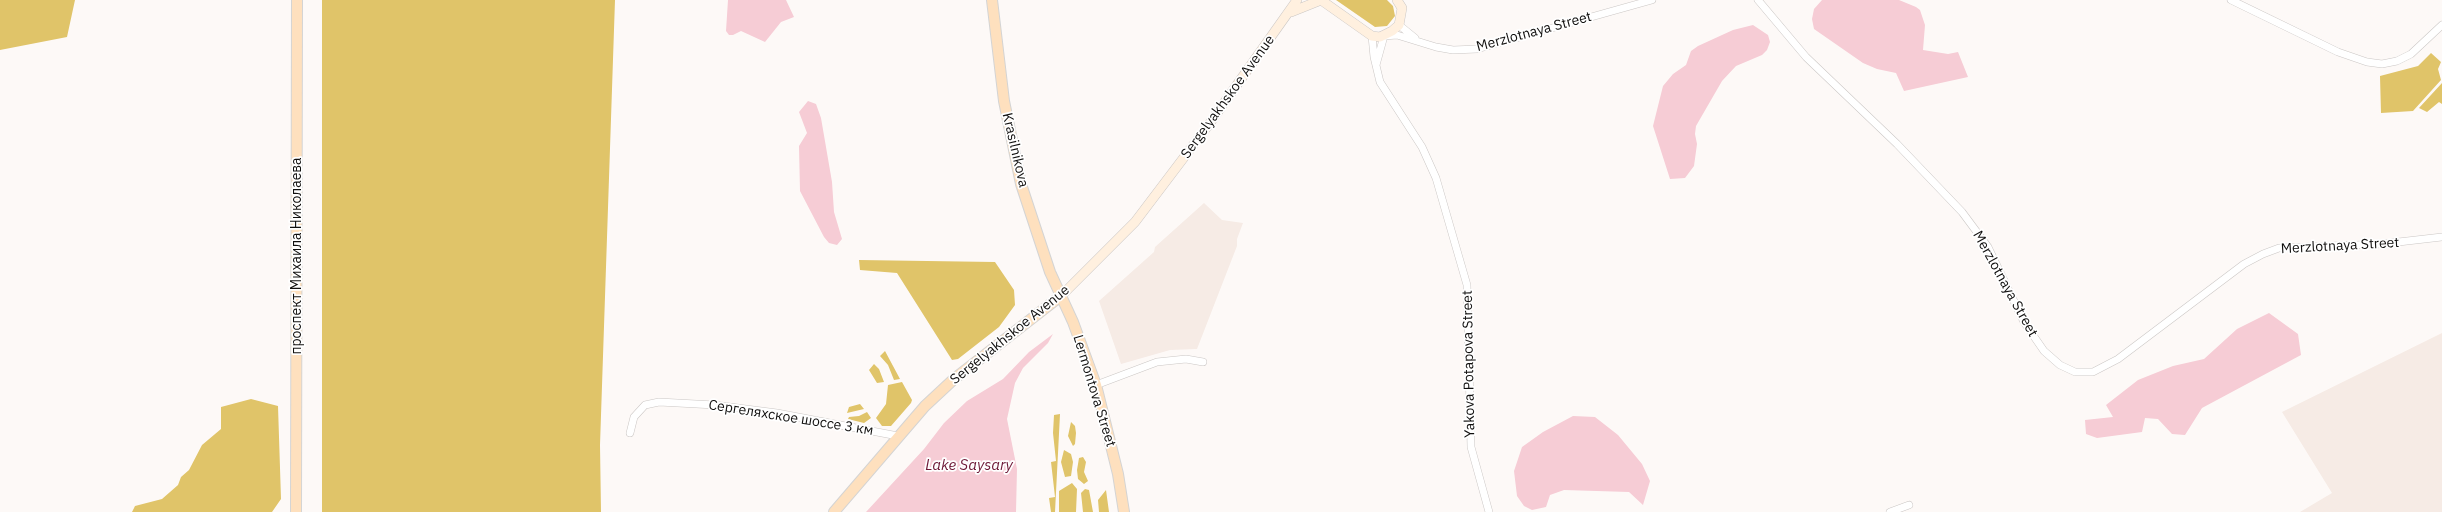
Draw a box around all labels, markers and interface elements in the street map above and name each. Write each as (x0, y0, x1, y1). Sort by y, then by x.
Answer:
street label: Merzlotnaya Street (1475, 9, 1593, 55)
street label: Sergelyakhskoe Avenue (1178, 32, 1278, 162)
street label: Krasilnikova (998, 111, 1032, 189)
street label: проспект Михаила Николаева (289, 157, 305, 355)
street label: Merzlotnaya Street (1969, 228, 2041, 340)
street label: Merzlotnaya Street (2280, 235, 2400, 257)
street label: Sergelyakhskoe Avenue (947, 282, 1073, 388)
street label: Yakova Potapova Street (1459, 290, 1479, 438)
street label: Lermontova Street (1069, 333, 1119, 449)
street label: Сергеляхское шоссе 3 км (707, 397, 875, 439)
water label: Lake Saysary (925, 457, 1013, 475)

